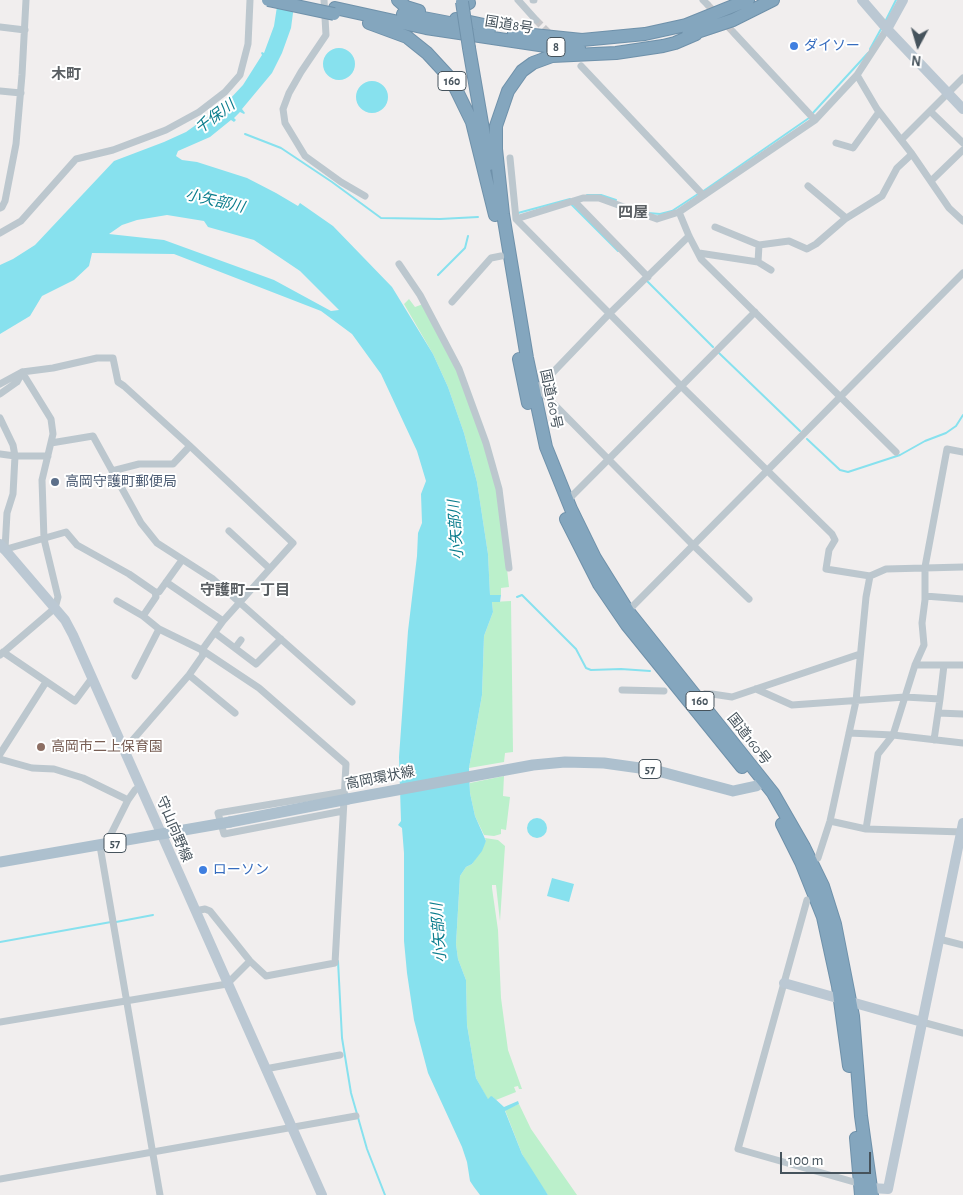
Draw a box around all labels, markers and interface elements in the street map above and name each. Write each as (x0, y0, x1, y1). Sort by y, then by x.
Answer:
street label: 国道8号 (484, 13, 534, 37)
north arrow (893, 20, 943, 70)
road number: 8 (547, 38, 565, 56)
place label: ダイソー (804, 38, 860, 54)
marker: ダイソー (788, 40, 800, 52)
text: N (911, 52, 922, 67)
district label: 木町 (51, 65, 81, 83)
road number: 160 (438, 72, 466, 90)
water label: 千保川 (192, 96, 238, 138)
water label: 小矢部川 (184, 185, 246, 217)
district label: 四屋 (618, 203, 648, 221)
street label: 国道160号 (536, 368, 566, 430)
place label: 高岡守護町郵便局 (65, 474, 177, 490)
marker: 高岡守護町郵便局 (49, 476, 61, 488)
water label: 小矢部川 (445, 499, 467, 561)
district label: 守護町一丁目 (200, 581, 290, 599)
road number: 160 (686, 691, 714, 710)
street label: 国道160号 (724, 710, 774, 768)
place label: 高岡市二上保育園 (51, 739, 163, 755)
marker: 高岡市二上保育園 (35, 741, 47, 753)
road number: 57 (639, 760, 661, 779)
street label: 高岡環状線 (344, 763, 416, 793)
street label: 守山向野線 (153, 794, 195, 864)
road number: 57 (104, 834, 126, 852)
place label: ローソン (213, 862, 269, 878)
marker: ローソン (197, 864, 209, 876)
water label: 小矢部川 (428, 902, 450, 964)
scale bar (783, 1142, 874, 1174)
text: 100 m (788, 1153, 823, 1168)

